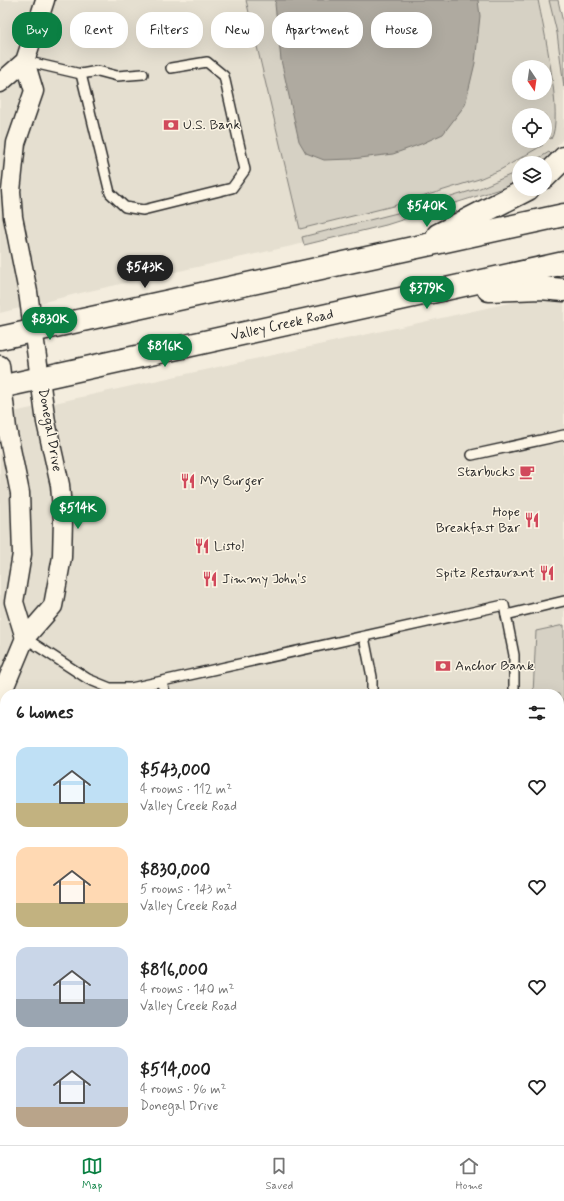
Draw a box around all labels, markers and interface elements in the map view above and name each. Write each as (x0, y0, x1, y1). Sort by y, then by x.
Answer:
chip: Buy (12, 12, 62, 48)
chip: Rent (70, 12, 128, 48)
chip: Filters (136, 12, 203, 48)
chip: New (211, 12, 264, 48)
chip: Apartment (272, 12, 363, 48)
chip: House (371, 12, 432, 48)
north arrow (512, 60, 552, 100)
map controls (512, 60, 552, 196)
button: locate (512, 108, 552, 148)
bank icon: U.S. Bank (162, 116, 180, 134)
place label: U.S. Bank (183, 116, 240, 134)
button: layers (512, 156, 552, 196)
pin: $540K (399, 194, 455, 228)
text: $540K (407, 198, 447, 215)
pin: $543K (117, 255, 173, 289)
text: $543K (126, 259, 164, 276)
pin: $379K (399, 276, 455, 310)
text: $379K (409, 280, 445, 297)
street label: Valley Creek Road (229, 305, 335, 345)
pin: $830K (22, 307, 78, 341)
text: $830K (31, 311, 69, 328)
pin: $816K (137, 334, 193, 368)
text: $816K (147, 338, 183, 355)
street label: Donegal Drive (33, 387, 66, 473)
place label: Starbucks (457, 463, 515, 481)
cafe icon: Starbucks (518, 463, 536, 481)
restaurant icon: My Burger (179, 472, 197, 490)
place label: My Burger (200, 472, 264, 492)
pin: $514K (50, 496, 106, 530)
text: $514K (59, 500, 97, 517)
place label: Hope Breakfast Bar (436, 503, 520, 537)
restaurant icon: Hope Breakfast Bar (523, 511, 541, 529)
restaurant icon: Listo! (193, 537, 211, 555)
place label: Listo! (214, 537, 245, 555)
place label: Spitz Restaurant (436, 564, 535, 582)
restaurant icon: Spitz Restaurant (538, 564, 556, 582)
restaurant icon: Jimmy John's (201, 570, 219, 588)
place label: Jimmy John's (222, 570, 306, 588)
bank icon: Anchor Bank (434, 657, 452, 675)
place label: Anchor Bank (455, 657, 534, 675)
text: 6 homes (16, 702, 74, 724)
icon: filters (526, 702, 548, 724)
text: $543,000 (140, 759, 211, 781)
icon: home (48, 763, 96, 811)
icon: heart (526, 776, 548, 798)
text: 4 rooms · 112 m² (140, 781, 232, 798)
text: Valley Creek Road (140, 798, 237, 815)
text: $830,000 (140, 859, 210, 881)
icon: home (48, 863, 96, 911)
icon: heart (526, 876, 548, 898)
text: 5 rooms · 143 m² (140, 881, 232, 898)
text: Valley Creek Road (140, 898, 237, 915)
text: $816,000 (140, 959, 208, 981)
icon: home (48, 963, 96, 1011)
icon: heart (526, 976, 548, 998)
text: 4 rooms · 140 m² (140, 981, 234, 998)
text: Valley Creek Road (140, 998, 237, 1015)
text: $514,000 (140, 1059, 211, 1081)
icon: home (48, 1063, 96, 1111)
icon: heart (526, 1076, 548, 1098)
text: 4 rooms · 96 m² (140, 1081, 226, 1098)
text: Donegal Drive (140, 1098, 218, 1115)
tab: Map (81, 1155, 103, 1193)
tab: Saved (265, 1155, 293, 1193)
tab: Home (456, 1155, 483, 1193)

